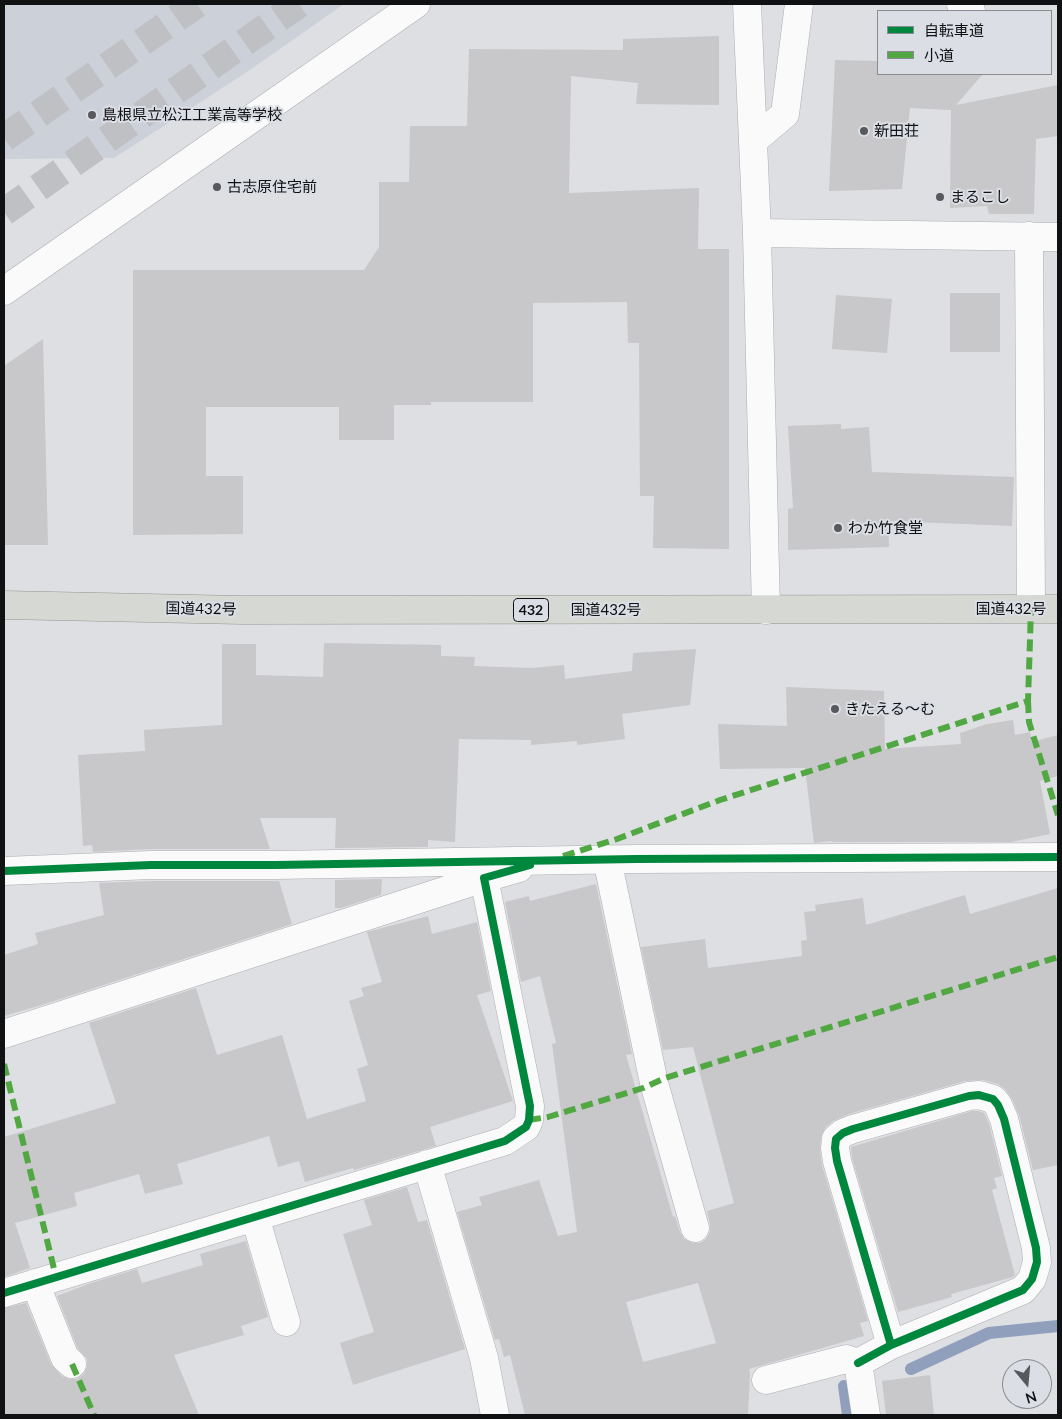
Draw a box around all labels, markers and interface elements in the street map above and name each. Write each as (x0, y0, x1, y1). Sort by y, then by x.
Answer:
legend (877, 10, 1052, 75)
text: 自転車道 (924, 21, 984, 39)
text: 小道 (924, 46, 954, 64)
place label: 島根県立松江工業高等学校 (102, 106, 282, 124)
marker: 島根県立松江工業高等学校 (86, 109, 98, 121)
place label: 新田荘 (874, 122, 919, 140)
marker: 新田荘 (858, 125, 870, 137)
place label: 古志原住宅前 (227, 178, 317, 196)
marker: 古志原住宅前 (211, 181, 223, 193)
place label: まるこし (950, 188, 1010, 206)
marker: まるこし (934, 191, 946, 203)
place label: わか竹食堂 (848, 519, 923, 537)
marker: わか竹食堂 (832, 522, 844, 534)
road number: 432 (514, 598, 548, 622)
street label: 国道432号 (165, 599, 237, 619)
street label: 国道432号 (975, 600, 1047, 618)
street label: 国道432号 (570, 601, 642, 619)
place label: きたえる～む (845, 700, 935, 718)
marker: きたえる～む (829, 703, 841, 715)
north arrow (1002, 1359, 1052, 1409)
text: N (1024, 1388, 1039, 1408)

